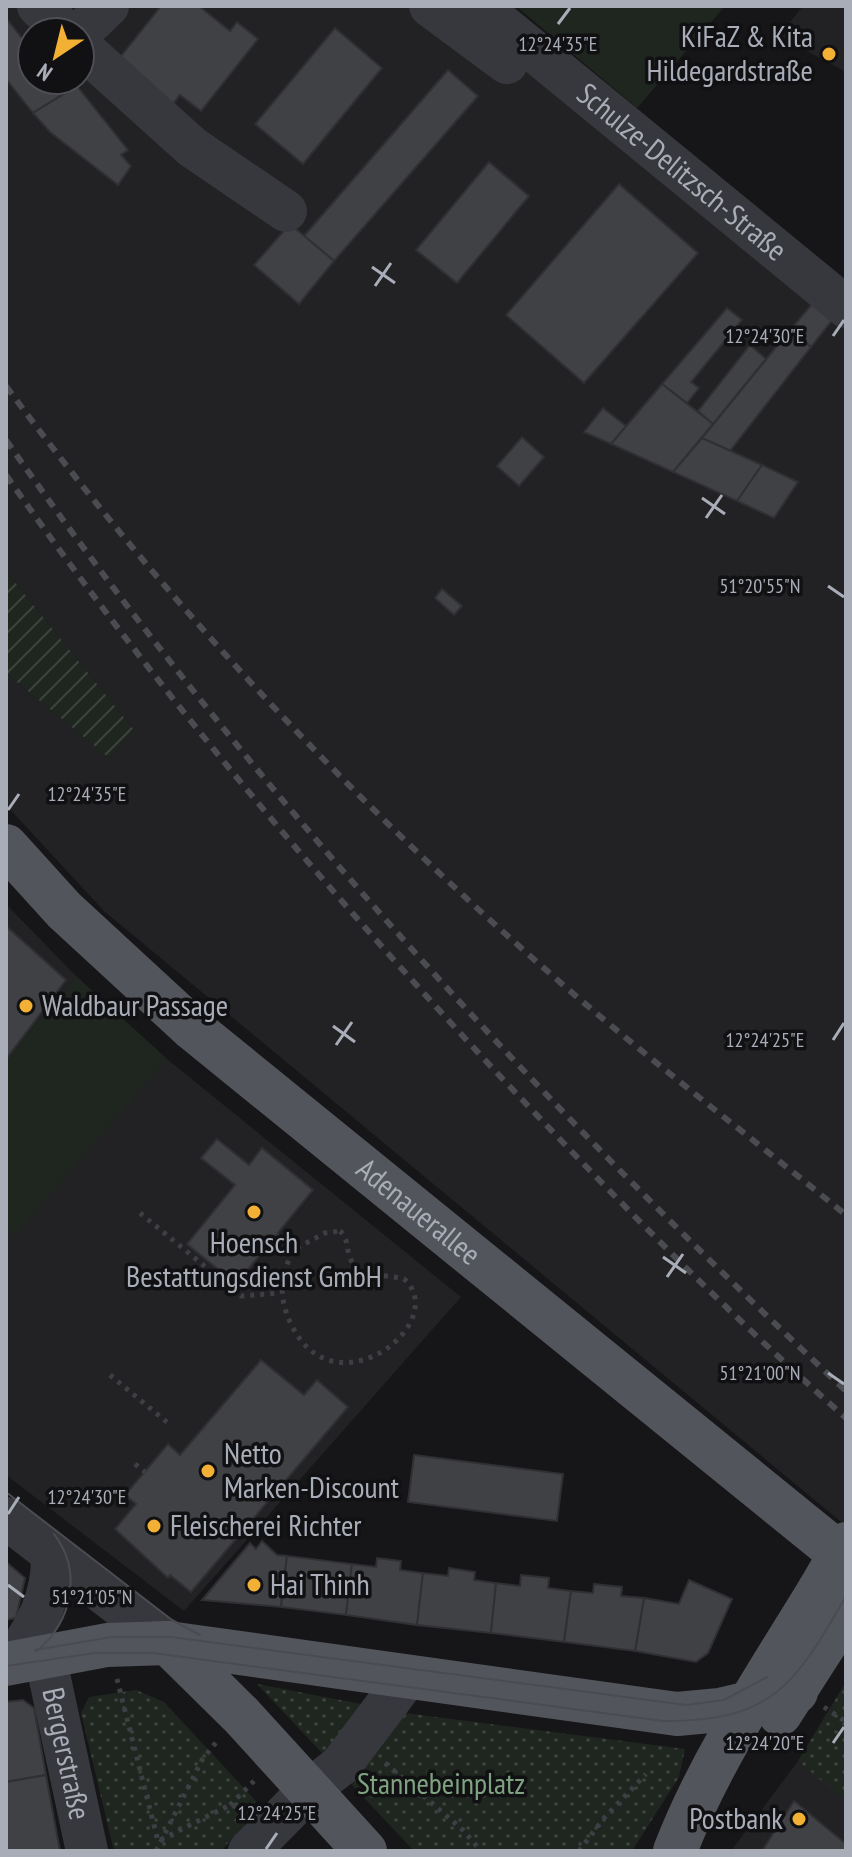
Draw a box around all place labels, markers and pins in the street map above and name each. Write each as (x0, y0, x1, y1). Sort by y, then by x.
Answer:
place label: KiFaZ & Kita Hildegardstraße (646, 16, 813, 89)
marker: KiFaZ & Kita Hildegardstraße (820, 45, 838, 63)
place label: Waldbaur Passage (42, 985, 228, 1024)
marker: Waldbaur Passage (17, 997, 35, 1015)
marker: Hoensch Bestattungsdienst GmbH (245, 1203, 263, 1221)
place label: Hoensch Bestattungsdienst GmbH (126, 1222, 382, 1295)
place label: Netto Marken-Discount (224, 1433, 400, 1506)
marker: Netto Marken-Discount (199, 1462, 217, 1480)
place label: Fleischerei Richter (170, 1505, 362, 1544)
marker: Fleischerei Richter (145, 1517, 163, 1535)
place label: Hai Thinh (270, 1564, 370, 1603)
marker: Hai Thinh (245, 1576, 263, 1594)
place label: Postbank (689, 1798, 783, 1837)
marker: Postbank (790, 1810, 808, 1828)

